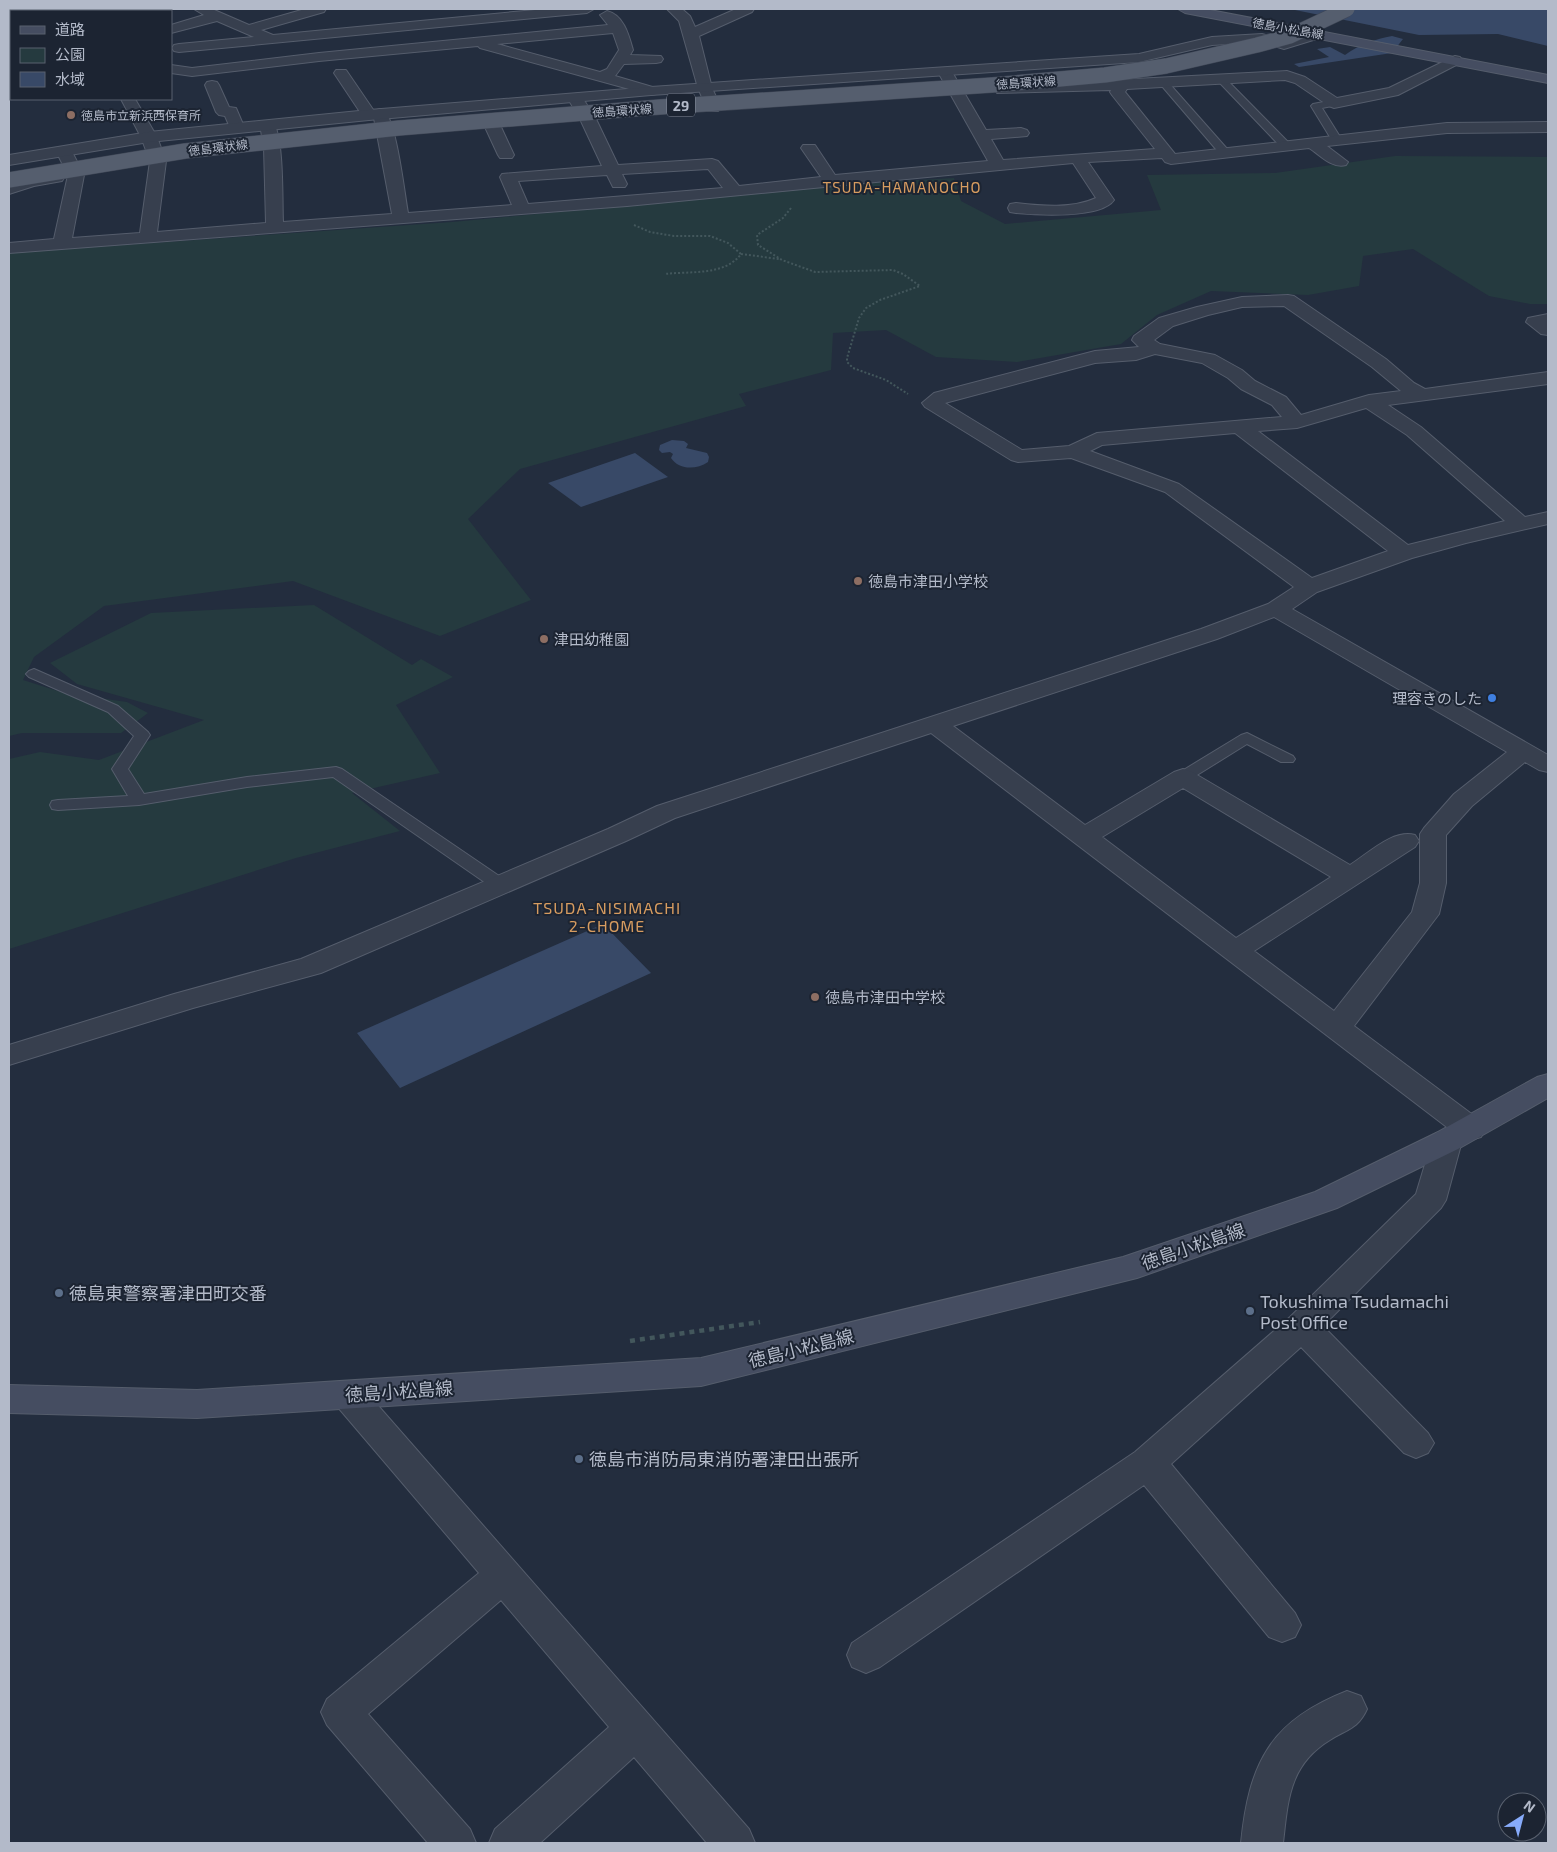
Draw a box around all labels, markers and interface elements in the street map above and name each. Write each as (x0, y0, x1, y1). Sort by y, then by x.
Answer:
legend (10, 10, 172, 100)
street label: 徳島小松島線 (1251, 15, 1325, 41)
text: 道路 (55, 20, 85, 38)
text: 公園 (55, 45, 85, 63)
text: 水域 (55, 70, 85, 88)
street label: 徳島環状線 (996, 73, 1056, 91)
road number: 29 (667, 94, 695, 116)
street label: 徳島環状線 (592, 101, 652, 119)
place label: 徳島市立新浜西保育所 (81, 108, 201, 122)
marker: 徳島市立新浜西保育所 (65, 109, 77, 121)
street label: 徳島環状線 (187, 136, 249, 158)
district label: TSUDA-HAMANOCHO (822, 178, 982, 196)
place label: 徳島市津田小学校 (868, 572, 988, 590)
marker: 徳島市津田小学校 (852, 575, 864, 587)
place label: 津田幼稚園 (554, 630, 629, 648)
marker: 津田幼稚園 (538, 633, 550, 645)
place label: 理容きのした (1392, 689, 1482, 707)
marker: 理容きのした (1486, 692, 1498, 704)
district label: TSUDA-NISIMACHI 2-CHOME (533, 898, 681, 935)
place label: 徳島市津田中学校 (825, 988, 945, 1006)
marker: 徳島市津田中学校 (809, 991, 821, 1003)
street label: 徳島小松島線 (1138, 1218, 1248, 1274)
place label: 徳島東警察署津田町交番 (69, 1282, 267, 1304)
marker: 徳島東警察署津田町交番 (53, 1287, 65, 1299)
place label: Tokushima Tsudamachi Post Office (1260, 1290, 1449, 1333)
marker: Tokushima Tsudamachi Post Office (1244, 1305, 1256, 1317)
street label: 徳島小松島線 (746, 1324, 856, 1372)
street label: 徳島小松島線 (344, 1376, 454, 1406)
place label: 徳島市消防局東消防署津田出張所 (589, 1448, 859, 1470)
marker: 徳島市消防局東消防署津田出張所 (573, 1453, 585, 1465)
north arrow (1497, 1792, 1547, 1842)
text: N (1521, 1796, 1539, 1816)

